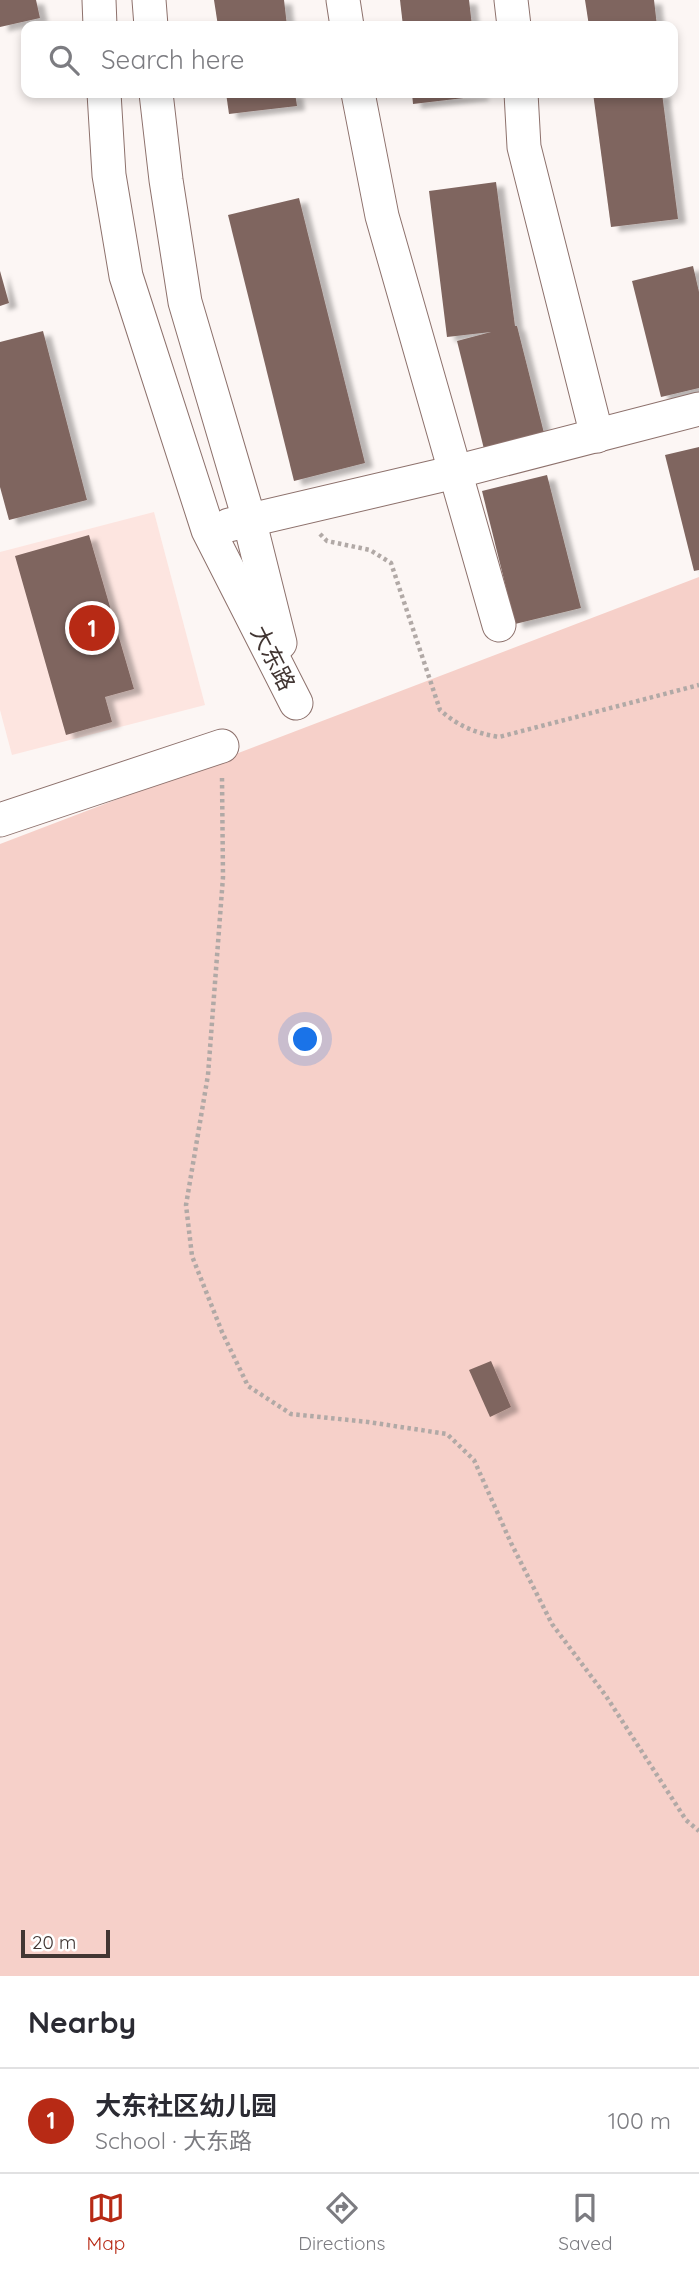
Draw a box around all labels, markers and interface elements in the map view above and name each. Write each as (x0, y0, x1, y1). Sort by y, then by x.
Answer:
search box (21, 21, 678, 98)
icon: search (45, 41, 83, 79)
text: Search here (101, 43, 245, 76)
pin: 1 (69, 602, 115, 654)
street label: 大东路 (245, 620, 302, 695)
your location (288, 1022, 322, 1056)
scale bar (21, 1927, 110, 1959)
text: 20 m (32, 1930, 76, 1954)
text: Nearby (28, 2003, 136, 2041)
text: 大东社区幼儿园 (95, 2089, 277, 2122)
text: 1 (47, 2106, 55, 2135)
text: 100 m (608, 2106, 671, 2135)
text: School · 大东路 (95, 2126, 252, 2155)
tab: Map (87, 2189, 125, 2255)
tab: Directions (298, 2189, 385, 2255)
tab: Saved (558, 2189, 613, 2255)

